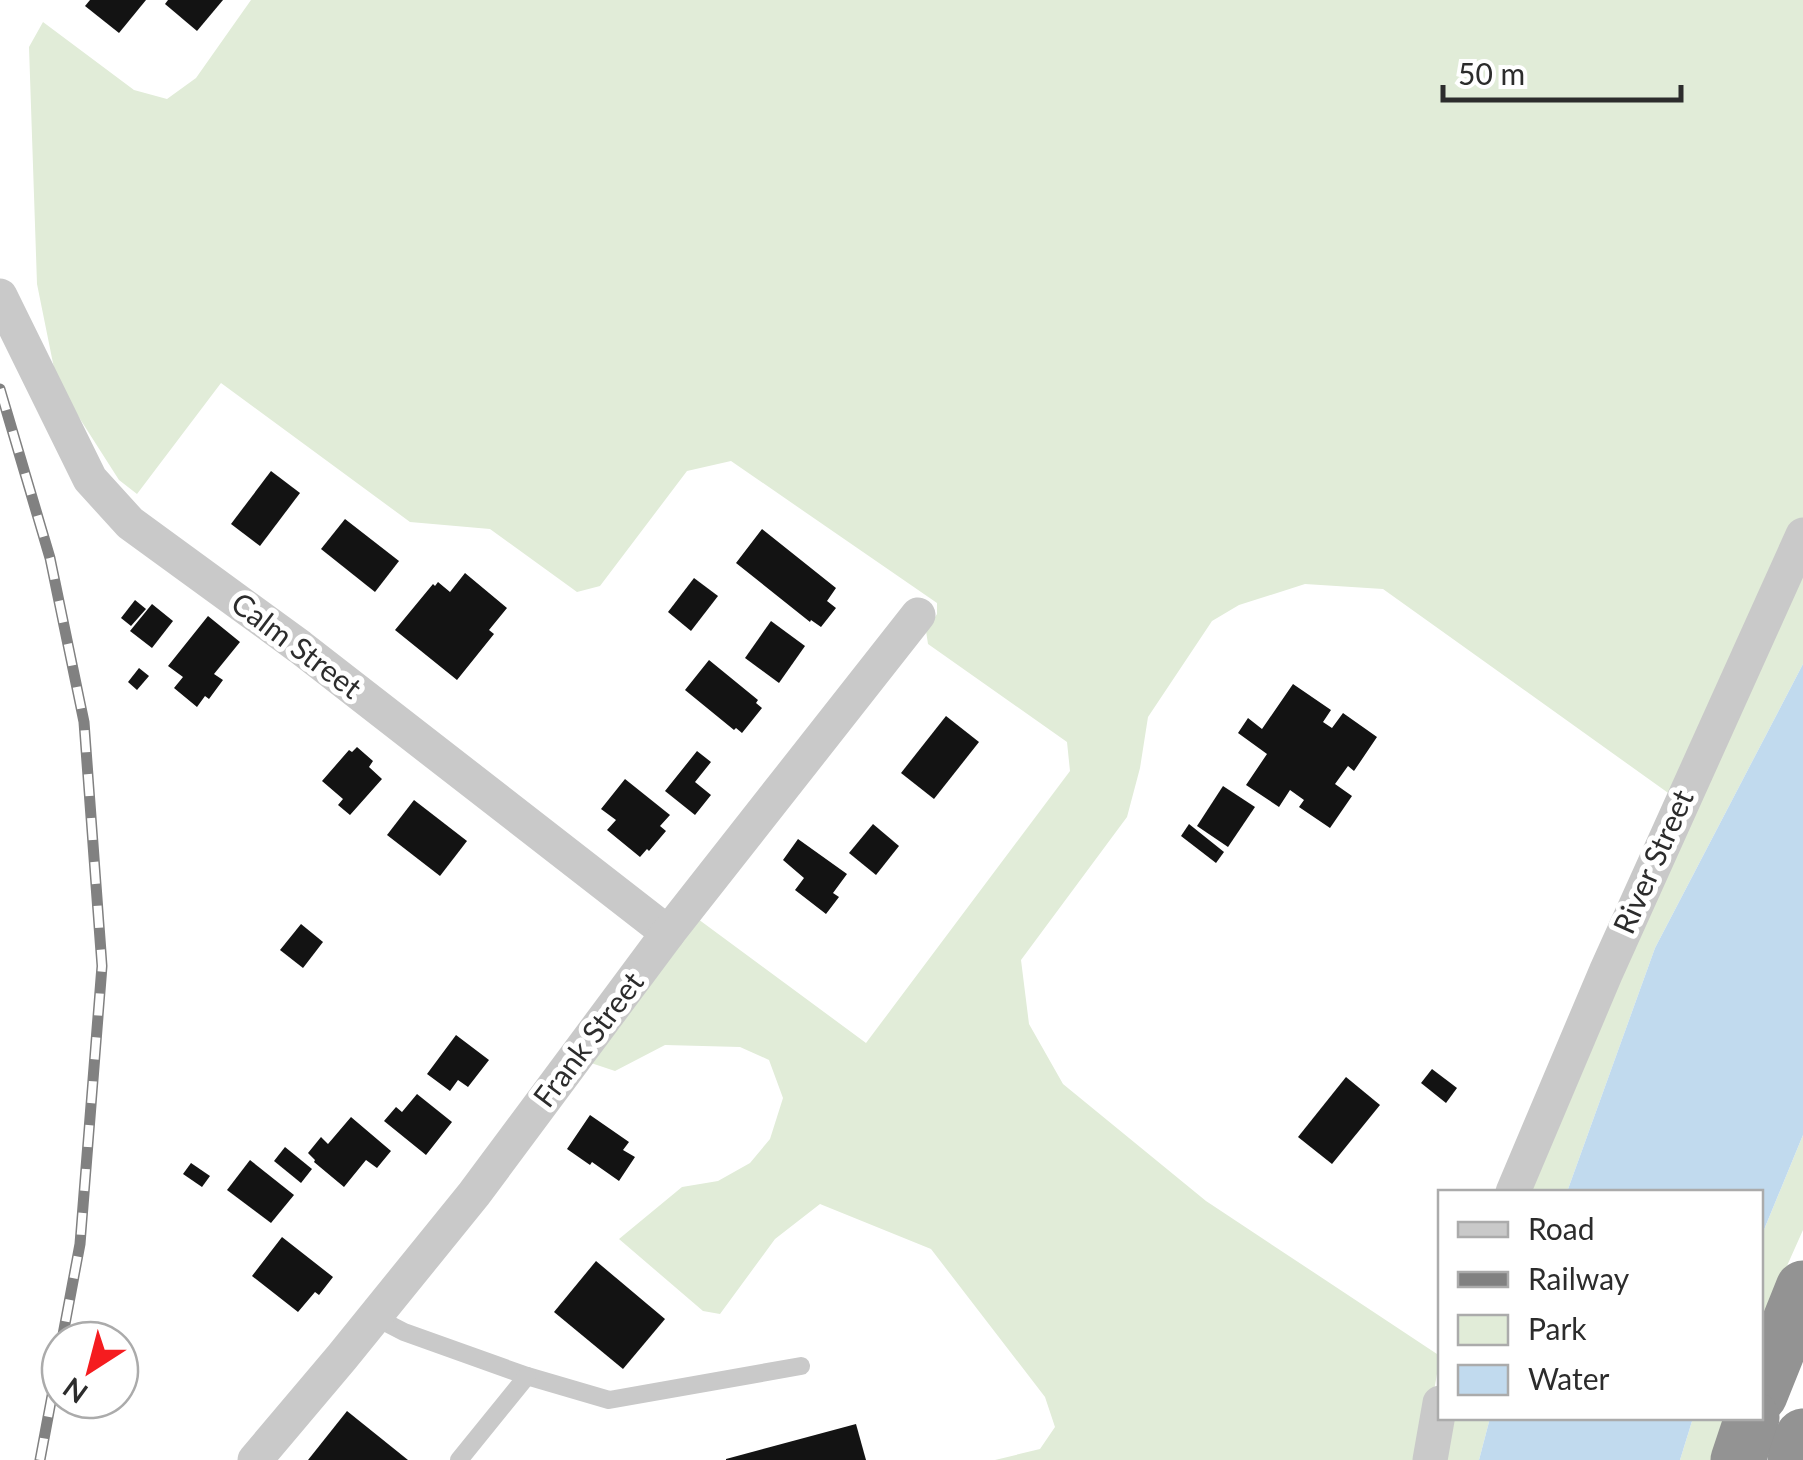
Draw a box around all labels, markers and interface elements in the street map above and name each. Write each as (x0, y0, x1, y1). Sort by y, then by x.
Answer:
scale bar (1443, 40, 1680, 102)
text: 50 m (1458, 55, 1525, 91)
street label: Calm Street (225, 584, 369, 705)
street label: River Street (1604, 783, 1700, 939)
street label: Frank Street (525, 964, 650, 1113)
legend (1438, 1190, 1763, 1420)
text: Road (1528, 1210, 1595, 1246)
text: Railway (1528, 1260, 1630, 1296)
text: Park (1528, 1310, 1587, 1346)
north arrow (40, 1320, 140, 1420)
text: Water (1528, 1360, 1610, 1396)
text: N (56, 1371, 93, 1411)

